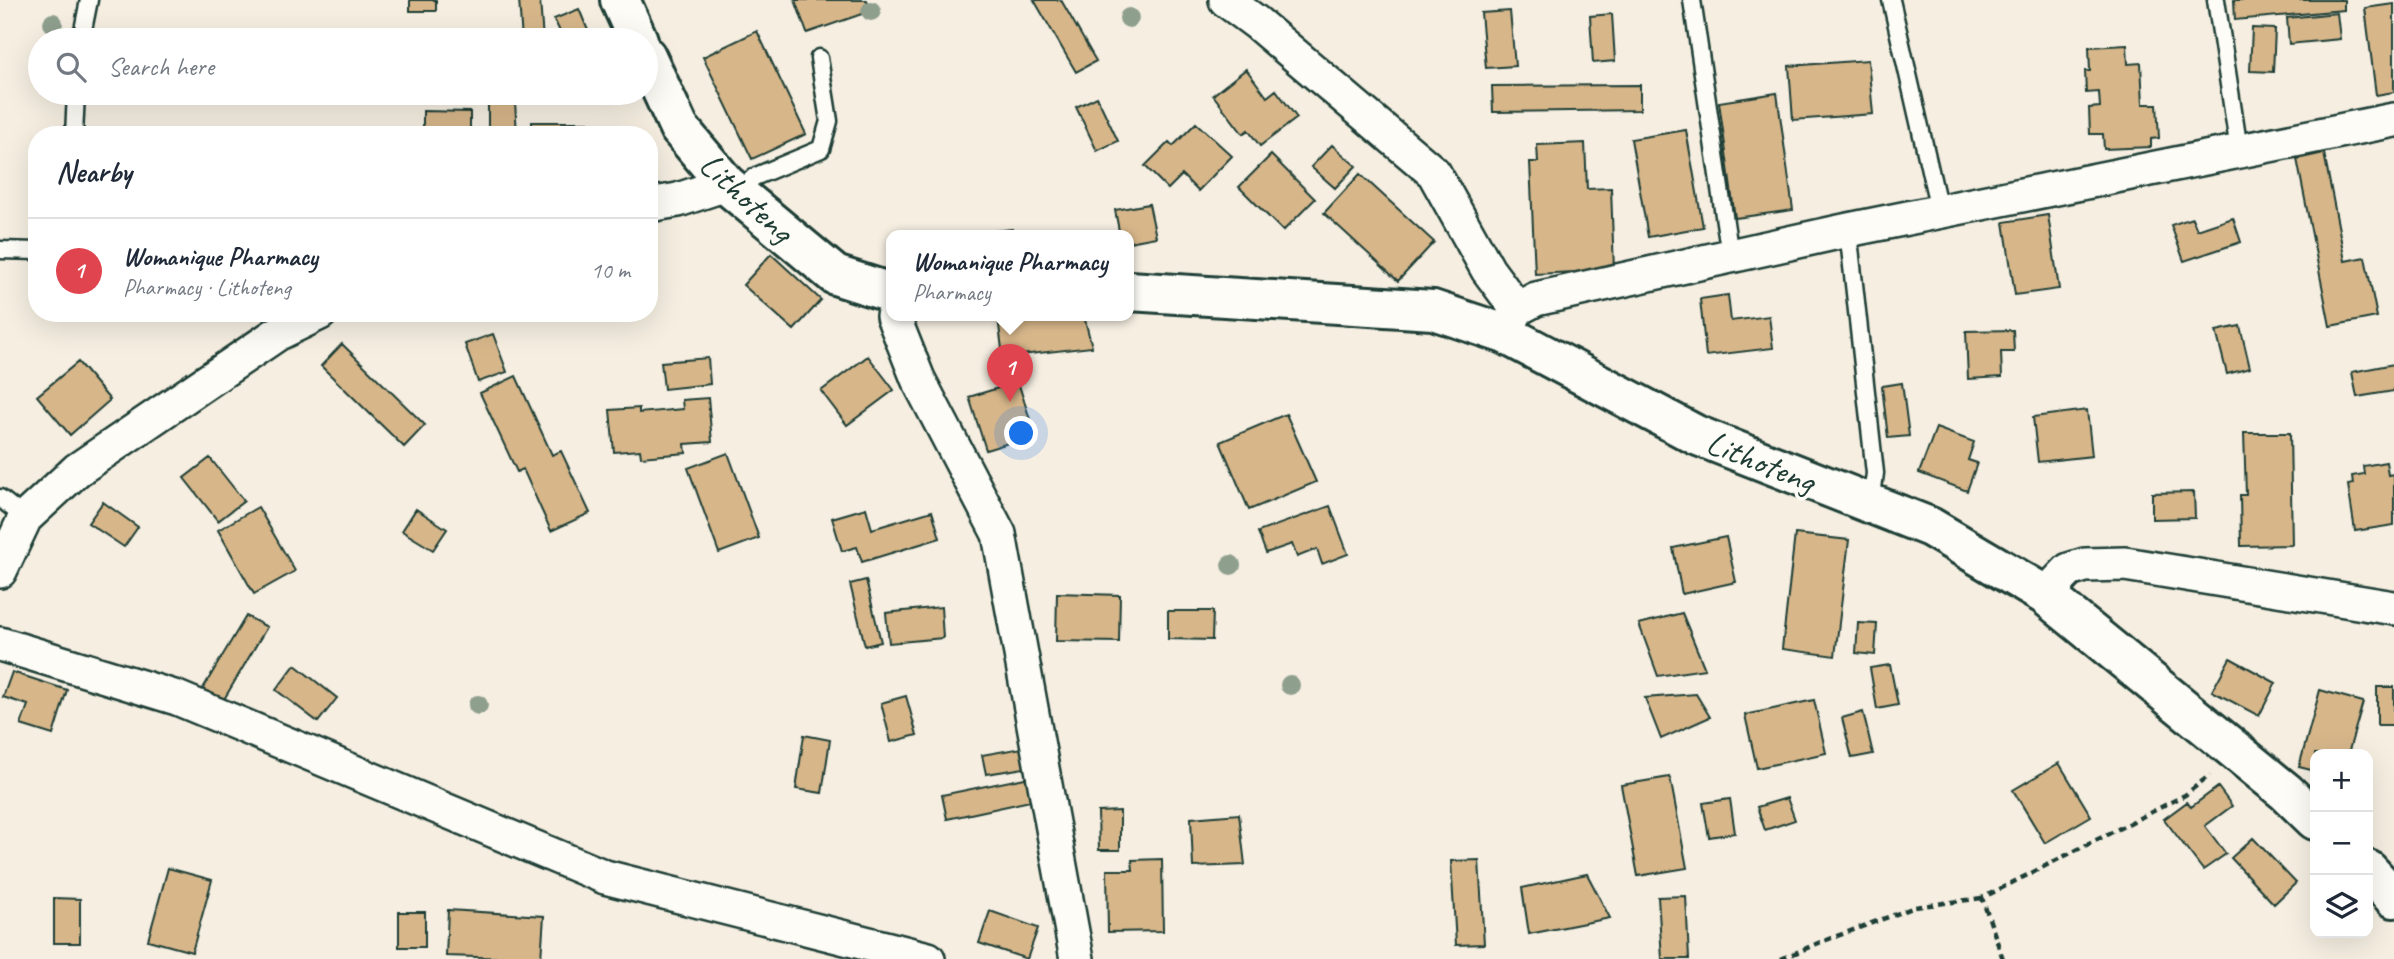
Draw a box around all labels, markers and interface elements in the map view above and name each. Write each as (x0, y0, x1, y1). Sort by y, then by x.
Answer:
search box (28, 28, 658, 105)
icon: search (52, 48, 90, 86)
text: Search here (108, 50, 214, 83)
street label: Lithoteng (690, 142, 805, 254)
text: Nearby (56, 153, 132, 191)
popup (886, 230, 1134, 321)
text: Womanique Pharmacy (123, 240, 318, 273)
text: Womanique Pharmacy (913, 245, 1107, 278)
text: 1 (74, 256, 84, 285)
text: 10 m (591, 256, 630, 285)
text: Pharmacy · Lithoteng (123, 273, 291, 302)
text: Pharmacy (913, 278, 991, 307)
pin: 1 (987, 344, 1033, 402)
your location (1004, 416, 1038, 450)
street label: Lithoteng (1700, 419, 1824, 504)
map controls (2310, 749, 2373, 938)
button: + (2310, 749, 2373, 812)
button: − (2310, 812, 2373, 875)
button: layers (2310, 875, 2373, 938)

